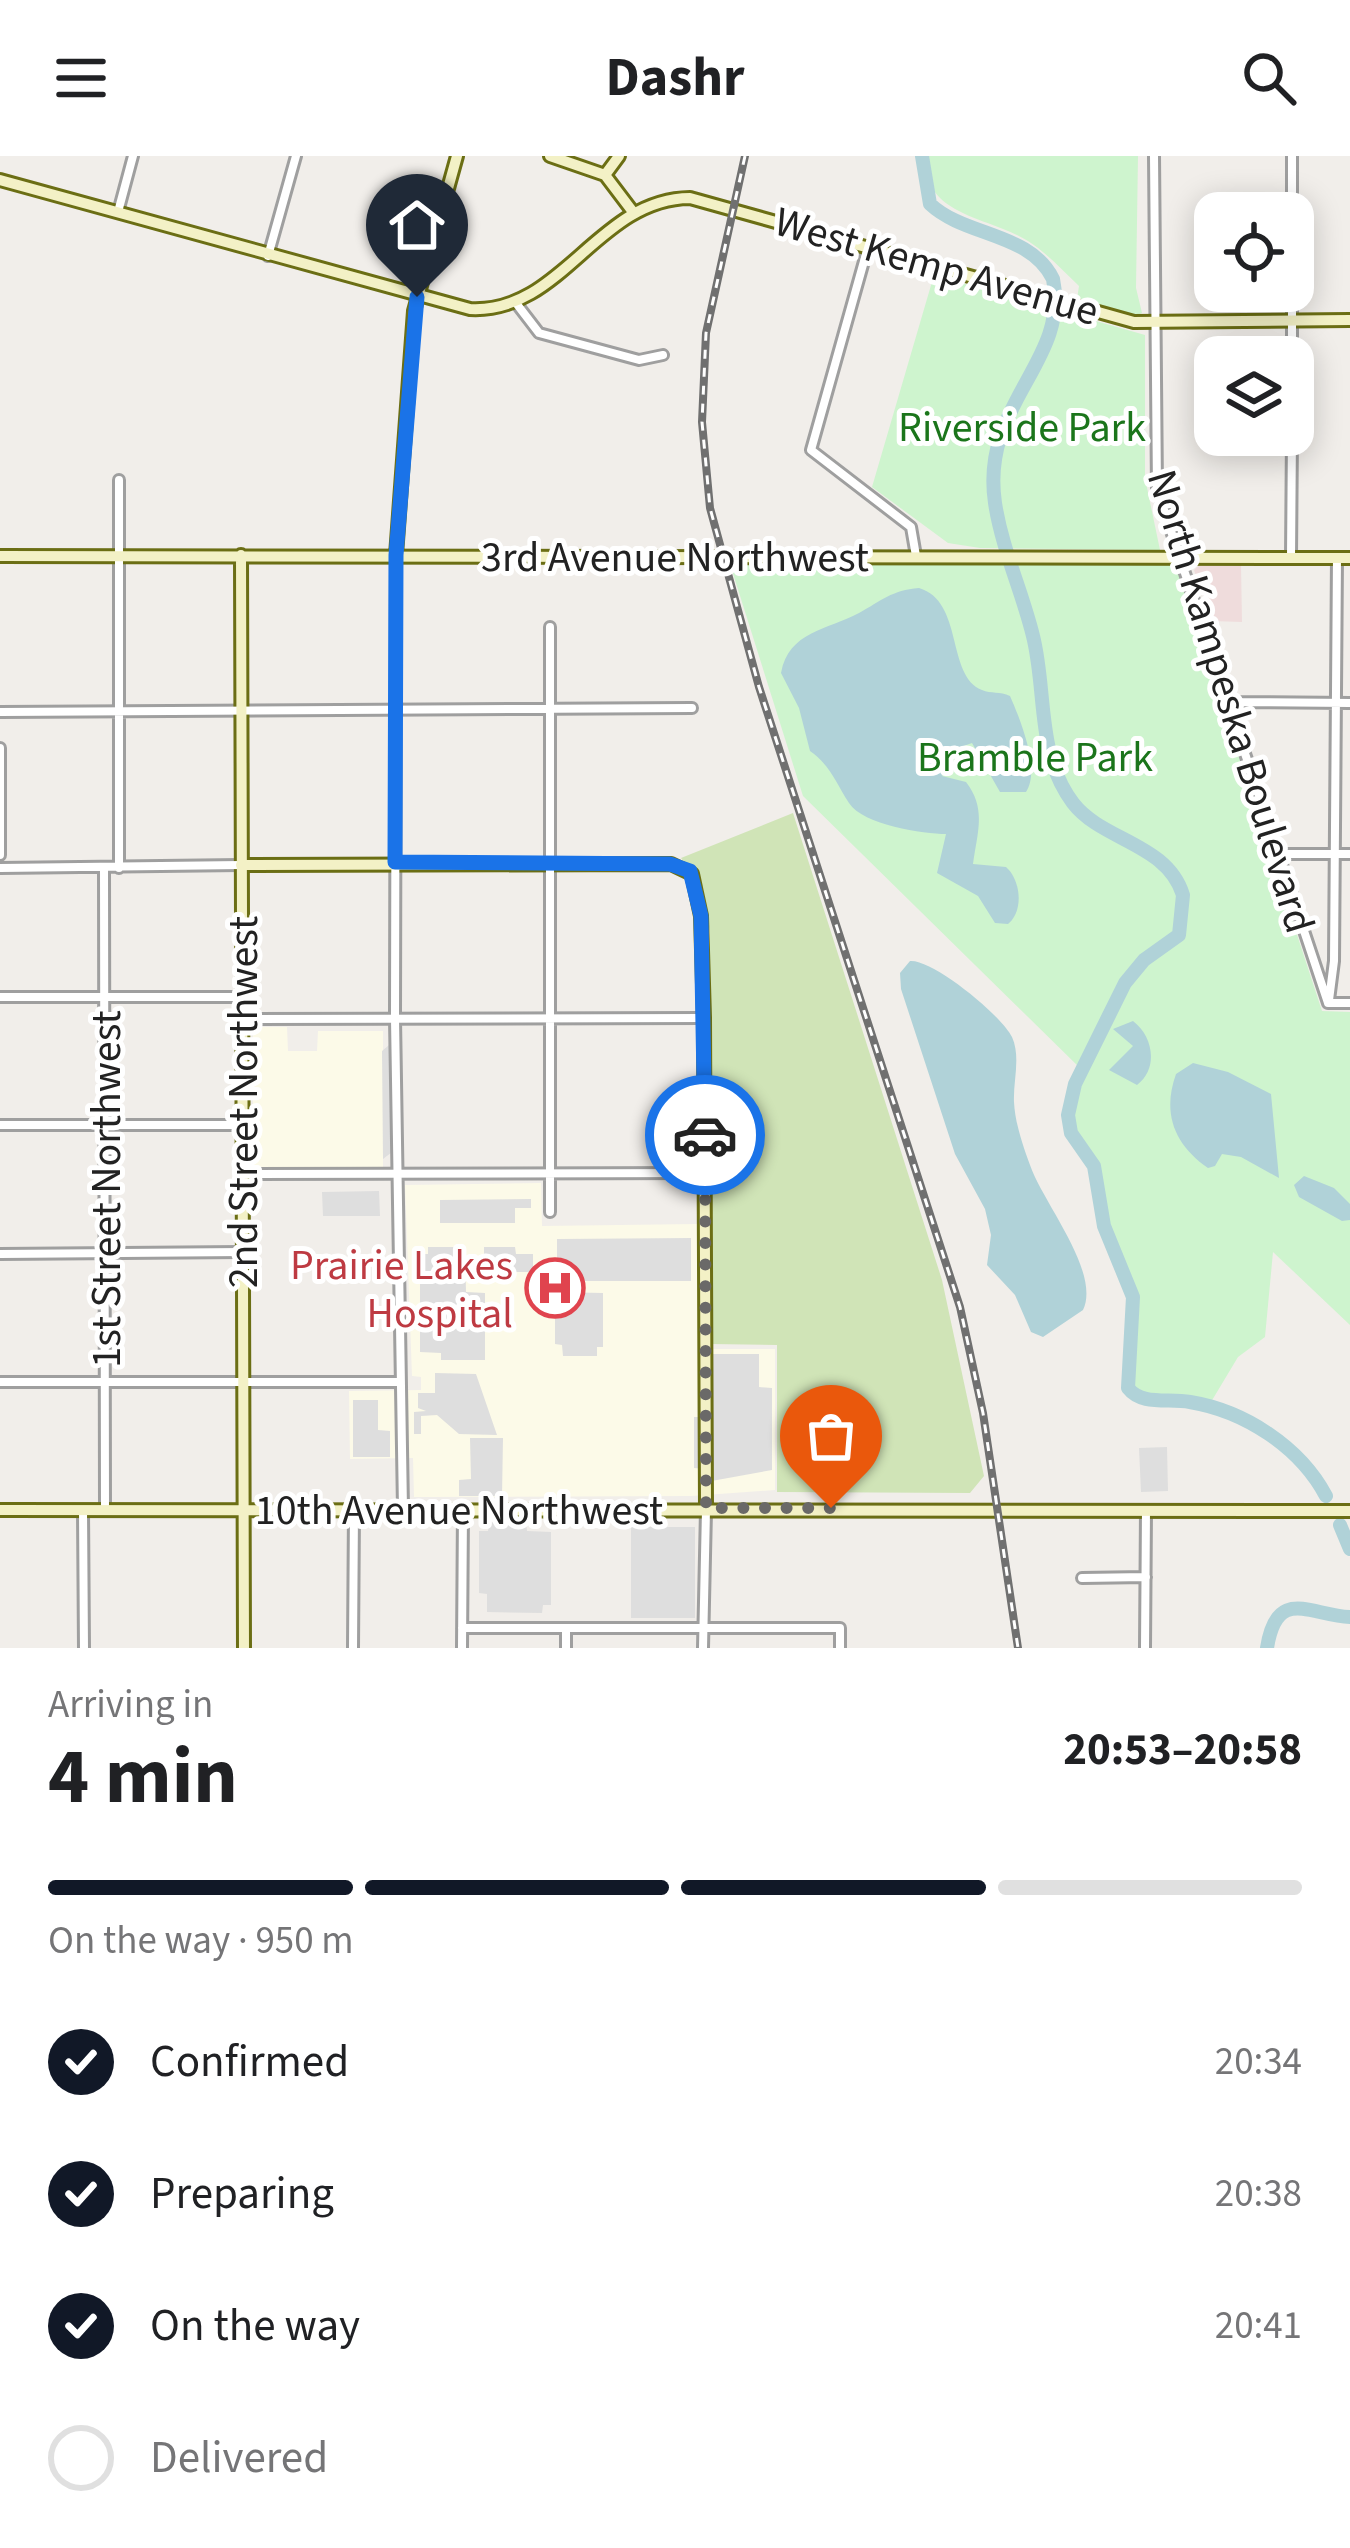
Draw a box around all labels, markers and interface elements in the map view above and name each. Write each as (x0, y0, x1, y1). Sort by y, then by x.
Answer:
text: Dashr (606, 40, 745, 117)
icon: menu (48, 45, 114, 111)
icon: search (1236, 45, 1302, 111)
pin (366, 174, 468, 297)
icon: home (384, 192, 450, 258)
street label: West Kemp Avenue (768, 192, 1105, 342)
map controls (1194, 192, 1314, 456)
button: locate (1194, 192, 1314, 312)
button: layers (1194, 336, 1314, 456)
park label: Riverside Park (898, 398, 1146, 458)
street label: North Kampeska Boulevard (1131, 463, 1329, 941)
street label: 3rd Avenue Northwest (481, 528, 869, 588)
park label: Bramble Park (917, 728, 1153, 788)
street label: 2nd Street Northwest (214, 916, 274, 1288)
street label: 1st Street Northwest (77, 1010, 137, 1368)
courier (645, 1075, 765, 1195)
icon: car (672, 1102, 738, 1168)
place label: Prairie Lakes Hospital (290, 1236, 513, 1344)
hospital icon: Prairie Lakes Hospital (524, 1257, 586, 1319)
pin (780, 1385, 882, 1508)
icon: bag (798, 1403, 864, 1469)
street label: 10th Avenue Northwest (255, 1481, 663, 1541)
text: Arriving in (48, 1677, 213, 1733)
text: 20:53–20:58 (1063, 1718, 1302, 1782)
text: 4 min (48, 1722, 238, 1833)
text: On the way · 950 m (48, 1913, 354, 1969)
icon: check (48, 2029, 114, 2095)
text: Confirmed (150, 2030, 349, 2094)
text: 20:34 (1215, 2034, 1302, 2090)
icon: check (48, 2161, 114, 2227)
text: Preparing (150, 2162, 334, 2226)
text: 20:38 (1215, 2166, 1302, 2222)
icon: check (48, 2293, 114, 2359)
text: On the way (150, 2294, 360, 2358)
text: 20:41 (1215, 2298, 1302, 2354)
text: Delivered (150, 2426, 328, 2490)

